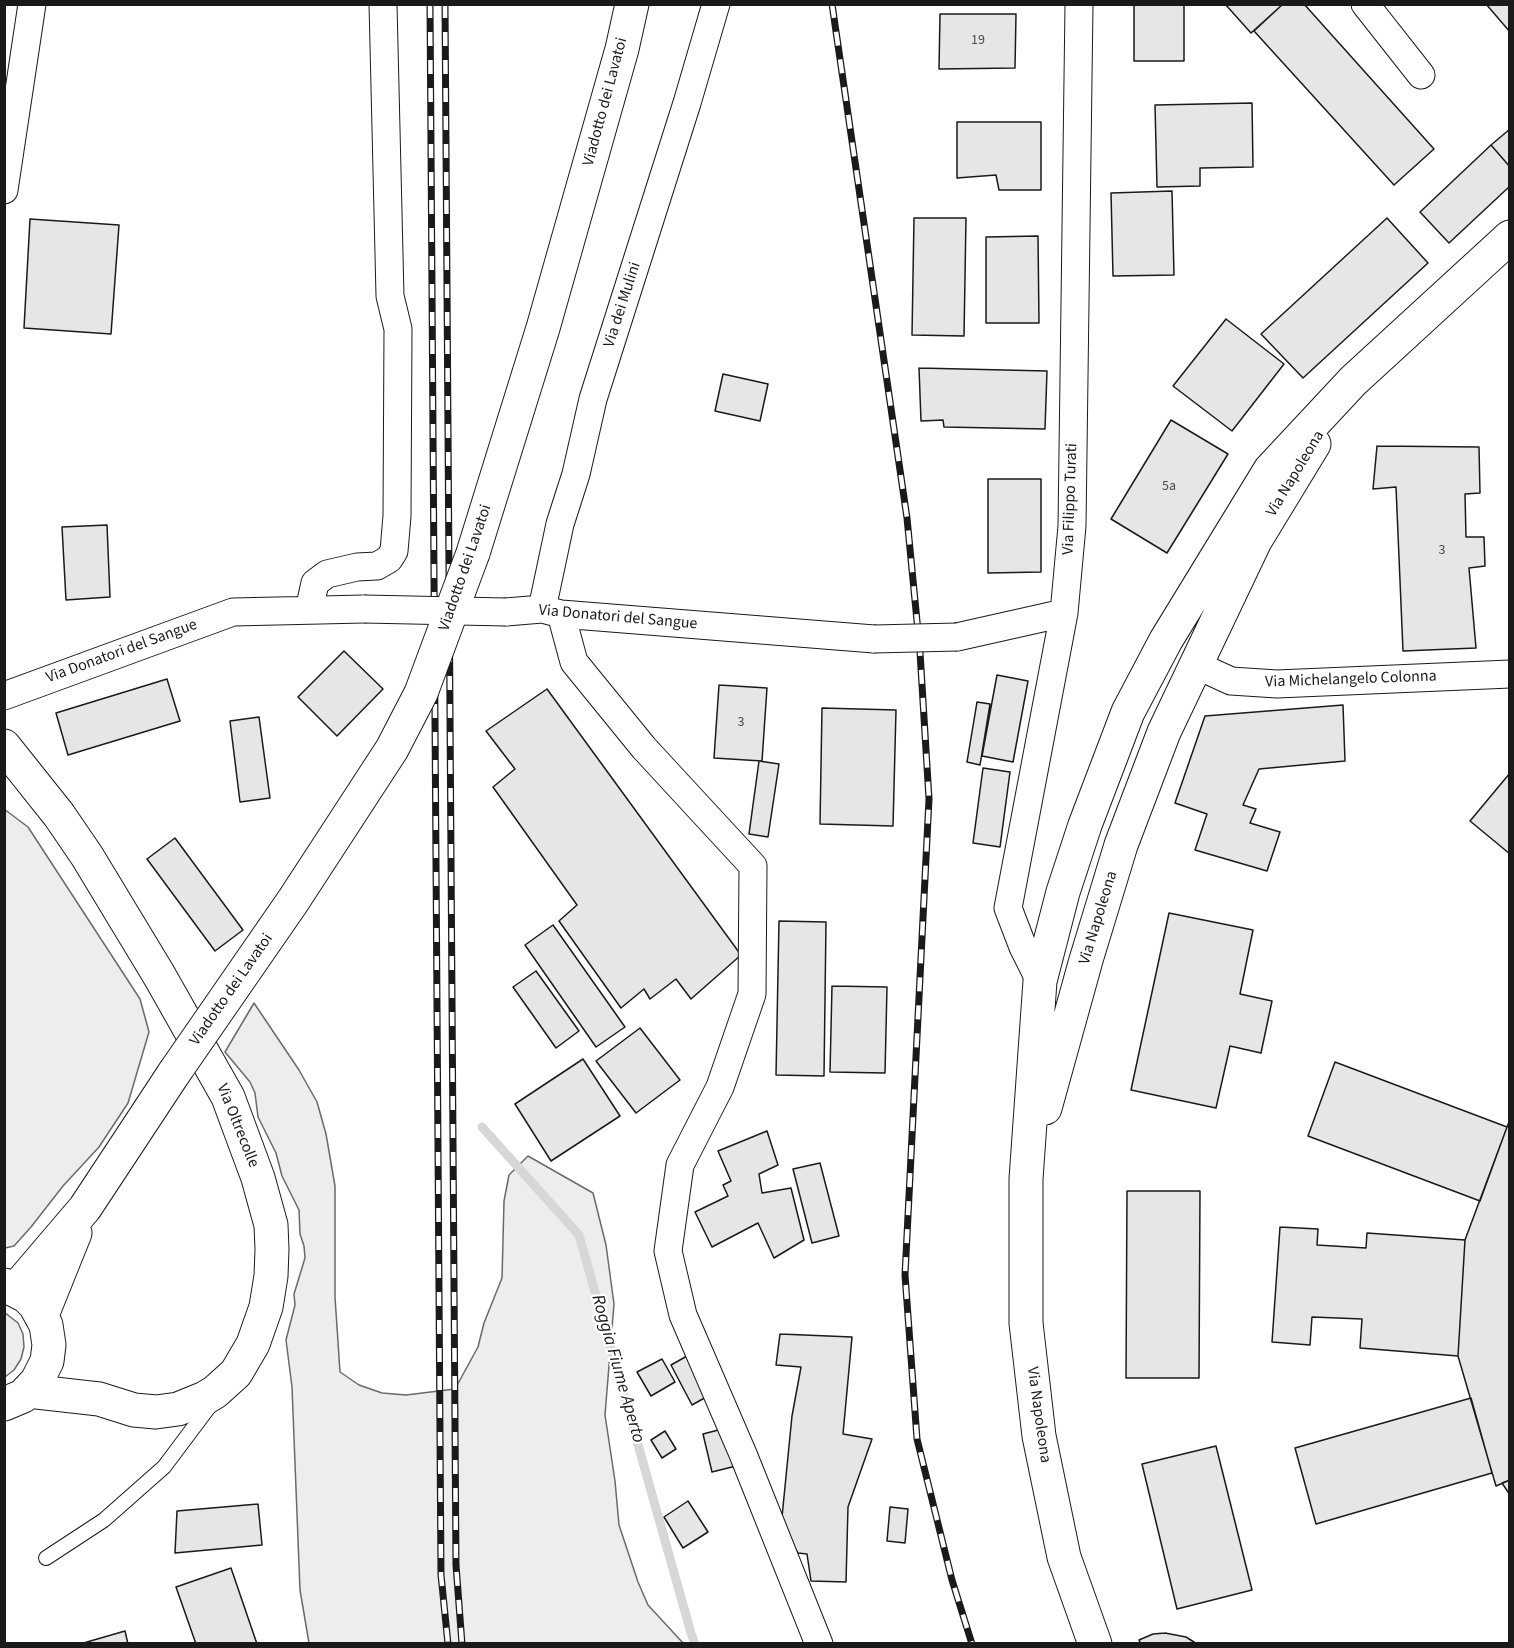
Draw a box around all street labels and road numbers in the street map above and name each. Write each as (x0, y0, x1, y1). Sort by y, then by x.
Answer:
street label: Viadotto dei Lavatoi (580, 36, 632, 168)
street label: Via dei Mulini (600, 260, 646, 350)
street label: Via Napoleona (1263, 428, 1329, 520)
street label: Via Filippo Turati (1059, 443, 1083, 555)
street label: Viadotto dei Lavatoi (435, 502, 497, 634)
street label: Via Donatori del Sangue (538, 601, 698, 635)
street label: Via Donatori del Sangue (44, 616, 200, 688)
street label: Via Michelangelo Colonna (1265, 667, 1437, 693)
street label: Via Napoleona (1076, 869, 1122, 967)
street label: Viadotto dei Lavatoi (186, 930, 278, 1050)
street label: Via Oltrecolle (212, 1081, 262, 1171)
street label: Via Napoleona (1022, 1366, 1054, 1464)

